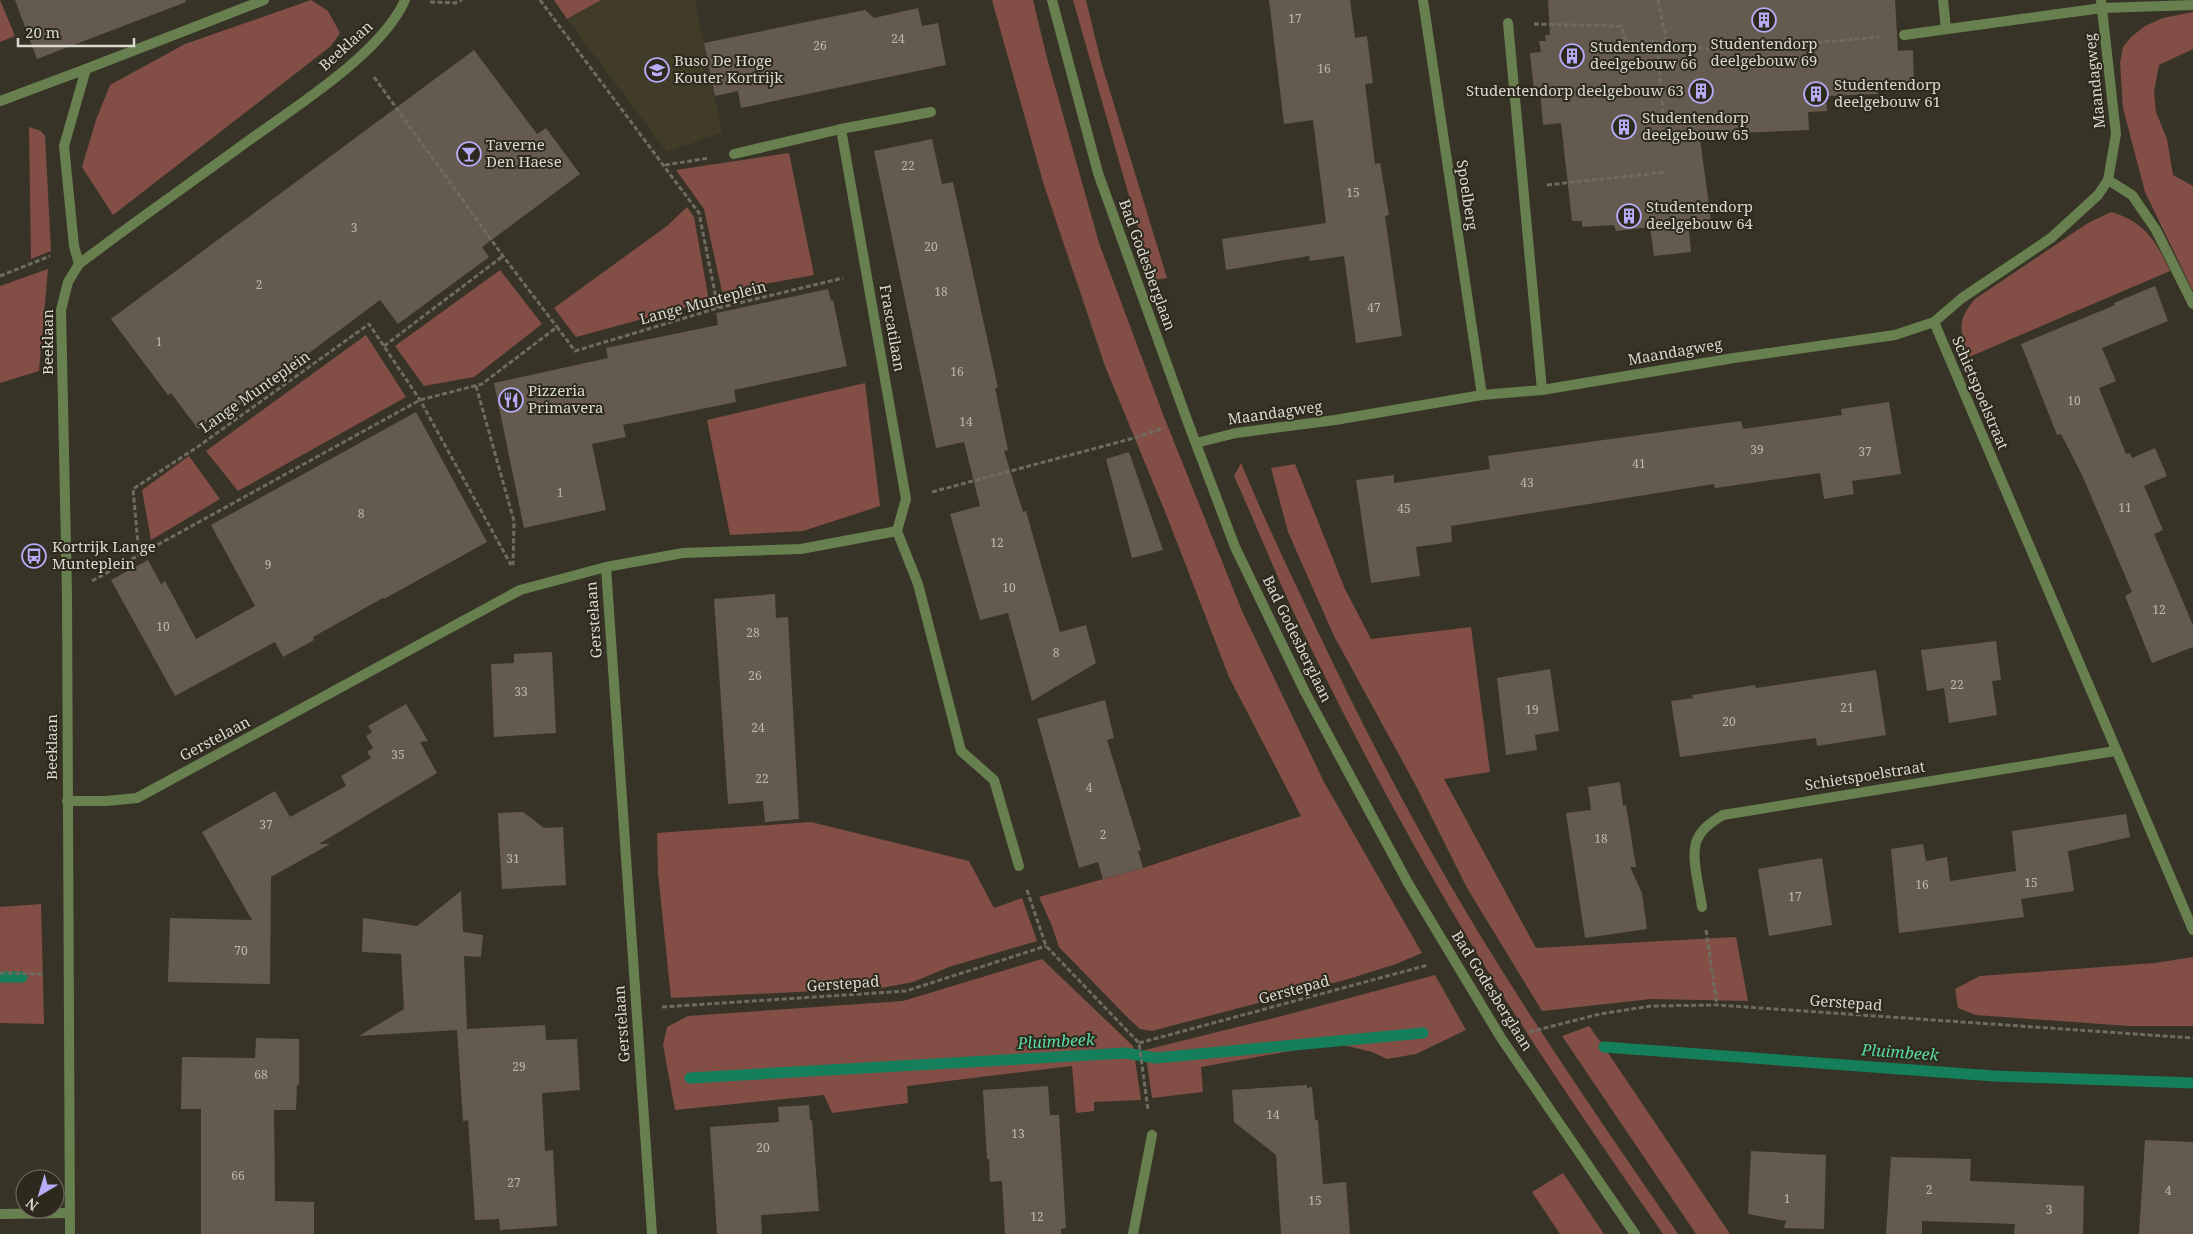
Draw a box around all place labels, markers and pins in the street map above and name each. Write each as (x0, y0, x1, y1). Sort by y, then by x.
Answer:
building icon: Studentendorp deelgebouw 69 (1751, 7, 1777, 33)
place label: Studentendorp deelgebouw 69 (1711, 33, 1818, 70)
place label: Studentendorp deelgebouw 66 (1590, 36, 1697, 73)
building icon: Studentendorp deelgebouw 66 (1559, 43, 1585, 69)
place label: Buso De Hoge Kouter Kortrijk (674, 50, 783, 87)
school or university icon: Buso De Hoge Kouter Kortrijk (644, 57, 670, 83)
place label: Studentendorp deelgebouw 61 (1834, 74, 1941, 111)
building icon: Studentendorp deelgebouw 63 (1688, 78, 1714, 104)
place label: Studentendorp deelgebouw 63 (1466, 80, 1684, 100)
building icon: Studentendorp deelgebouw 61 (1803, 81, 1829, 107)
place label: Studentendorp deelgebouw 65 (1642, 107, 1749, 144)
building icon: Studentendorp deelgebouw 65 (1611, 114, 1637, 140)
place label: Taverne Den Haese (486, 134, 562, 171)
bar icon: Taverne Den Haese (456, 141, 482, 167)
place label: Studentendorp deelgebouw 64 (1646, 196, 1754, 233)
building icon: Studentendorp deelgebouw 64 (1616, 203, 1642, 229)
place label: Pizzeria Primavera (528, 380, 603, 417)
restaurant icon: Pizzeria Primavera (498, 387, 524, 413)
place label: Kortrijk Lange Munteplein (52, 536, 156, 573)
bus stop icon: Kortrijk Lange Munteplein (21, 543, 47, 569)

